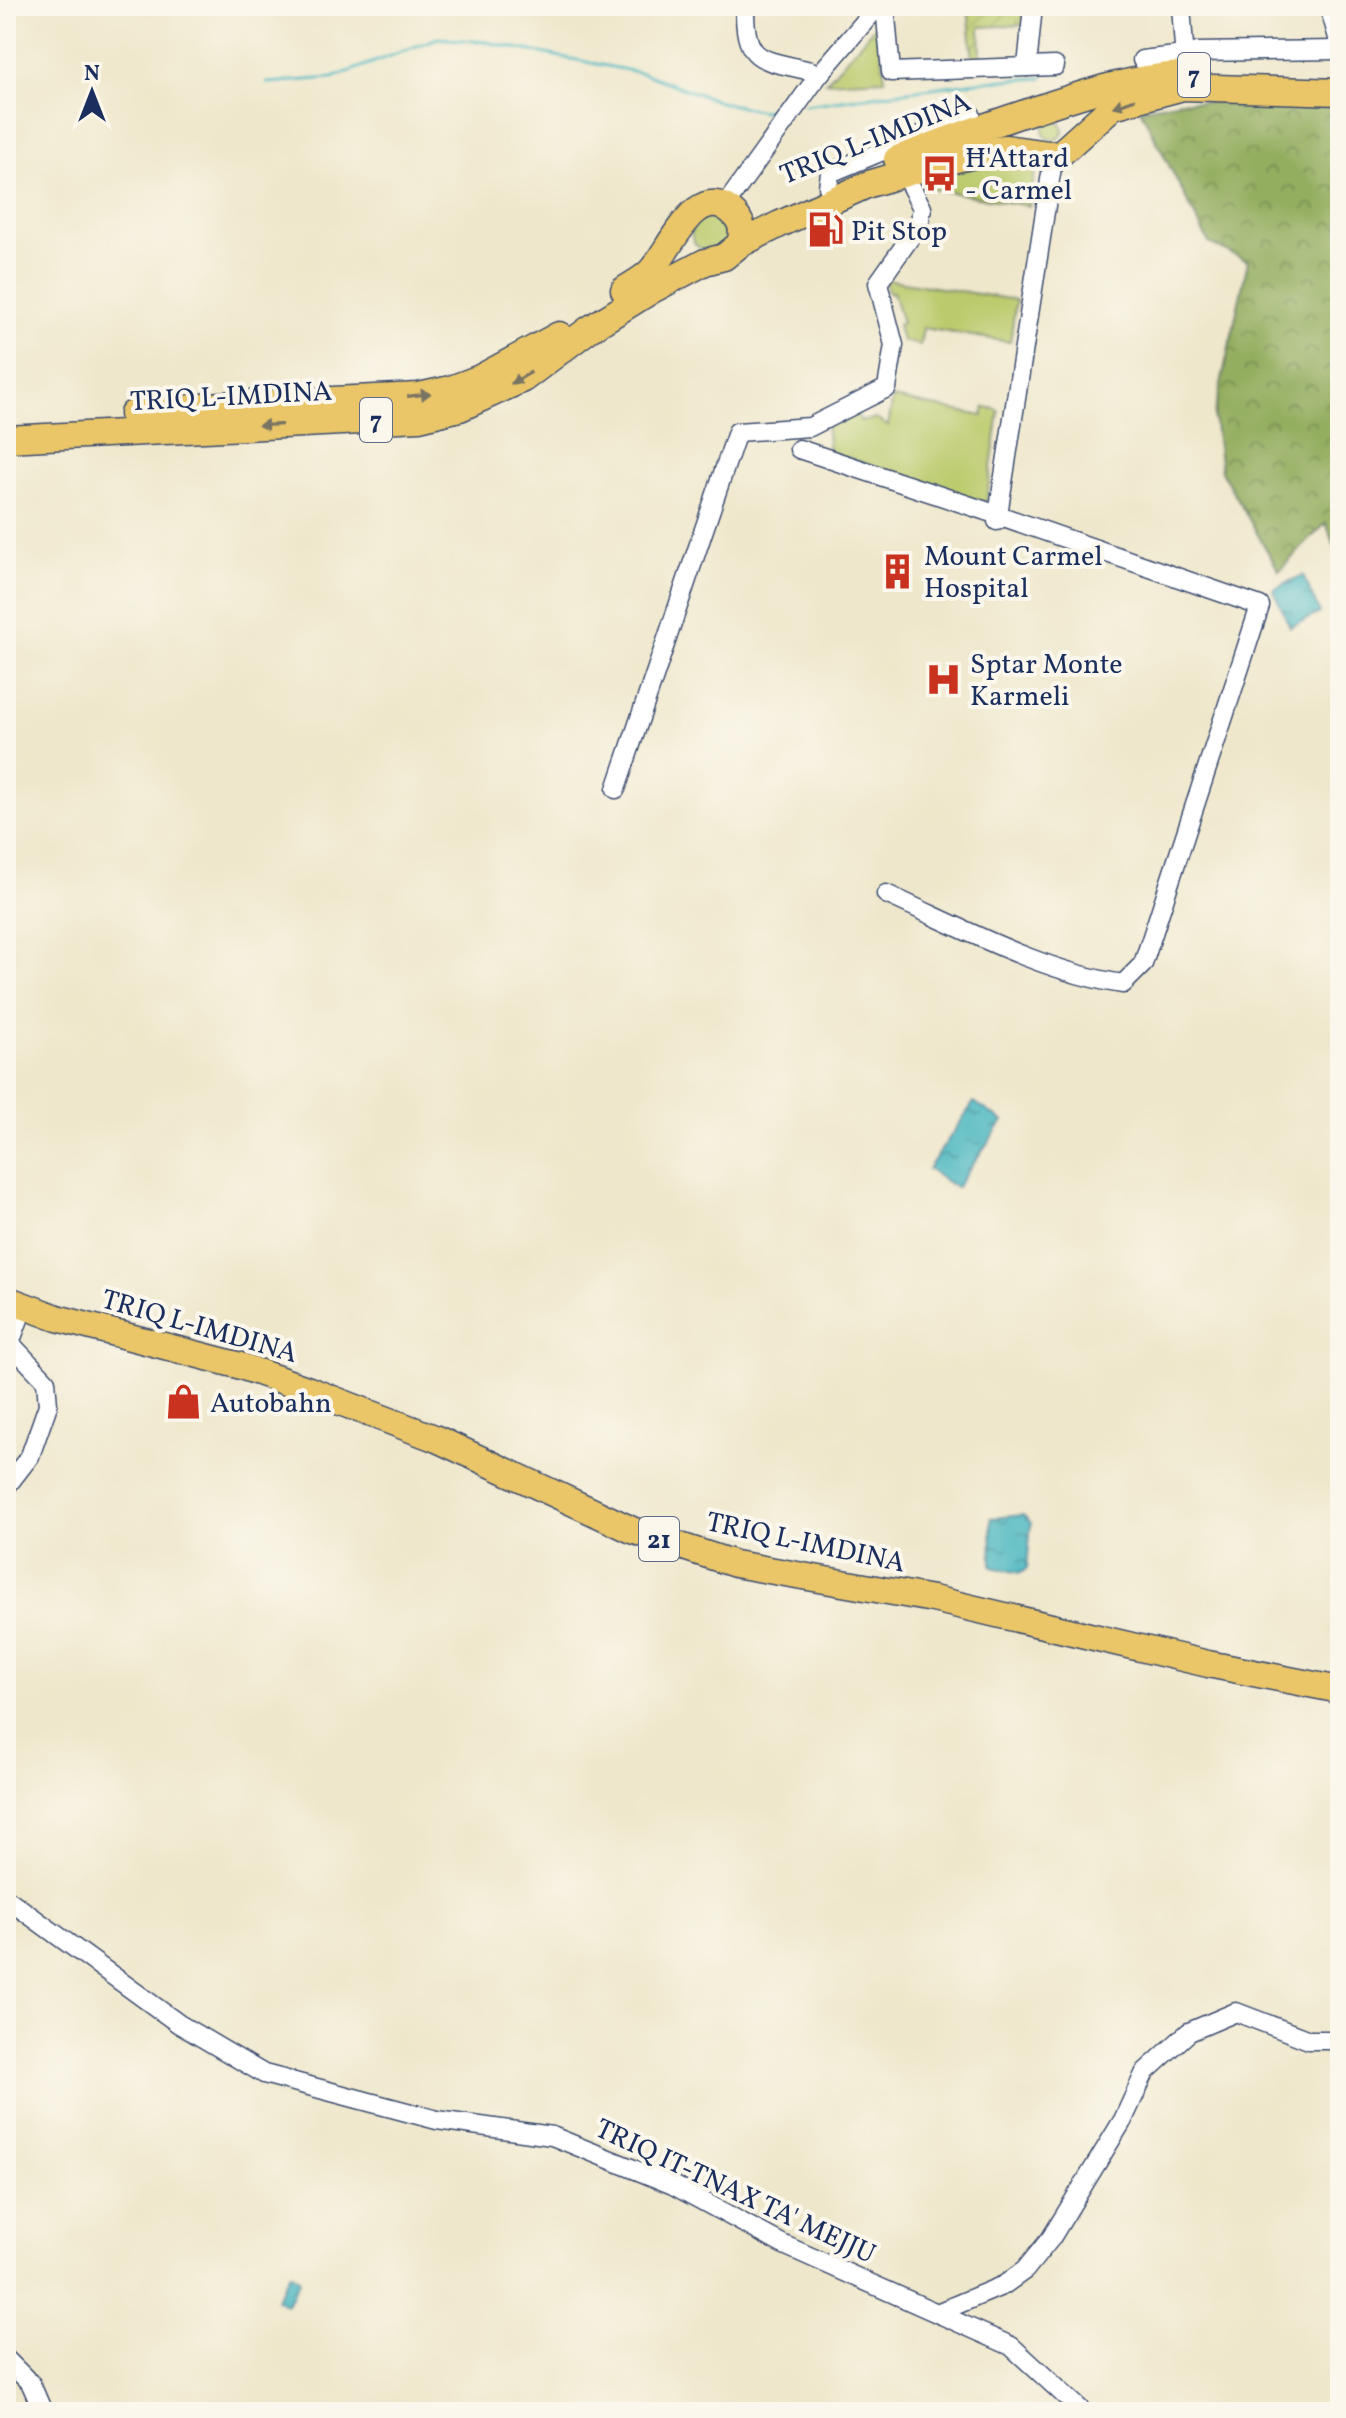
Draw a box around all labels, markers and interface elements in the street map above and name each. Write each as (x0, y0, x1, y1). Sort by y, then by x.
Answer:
north arrow (52, 52, 132, 132)
road number: 7 (1178, 53, 1210, 97)
text: N (84, 59, 100, 90)
street label: TRIQ L-IMDINA (775, 83, 977, 195)
one-way arrow (1112, 98, 1136, 110)
place label: Ħ'Attard - Carmel (965, 140, 1072, 211)
bus stop icon: Ħ'Attard - Carmel (920, 154, 958, 192)
fuel station icon: Pit Stop (806, 211, 844, 249)
place label: Pit Stop (851, 213, 947, 252)
one-way arrow (510, 371, 532, 385)
street label: TRIQ L-IMDINA (129, 373, 334, 422)
one-way arrow (407, 388, 432, 401)
road number: 7 (360, 398, 392, 442)
one-way arrow (257, 419, 282, 432)
place label: Mount Carmel Hospital (924, 538, 1103, 609)
building icon: Mount Carmel Hospital (879, 552, 917, 590)
place label: Sptar Monte Karmeli (970, 646, 1123, 717)
hospital icon: Sptar Monte Karmeli (925, 660, 963, 698)
street label: TRIQ L-IMDINA (97, 1281, 302, 1374)
shop icon: Autobahn (165, 1383, 203, 1421)
place label: Autobahn (210, 1385, 332, 1424)
street label: TRIQ L-IMDINA (702, 1503, 909, 1584)
road number: 21 (639, 1517, 679, 1561)
street label: TRIQ IT-TNAX TA' MEJJU (588, 2110, 882, 2274)

